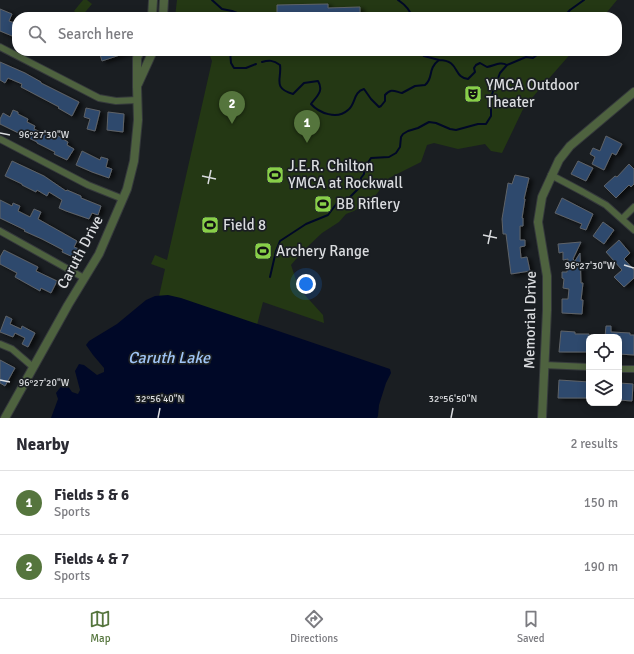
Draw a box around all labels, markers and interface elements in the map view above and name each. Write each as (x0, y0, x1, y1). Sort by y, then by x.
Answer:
search box (12, 12, 622, 56)
icon: search (26, 23, 48, 45)
text: Search here (58, 25, 134, 43)
place label: YMCA Outdoor Theater (486, 76, 580, 111)
theatre icon: YMCA Outdoor Theater (463, 84, 483, 104)
pin: 2 (219, 91, 245, 124)
pin: 1 (294, 110, 320, 143)
text: 96°27'30"W (19, 129, 70, 141)
place label: J.E.R. Chilton YMCA at Rockwall (288, 157, 403, 192)
sports icon: J.E.R. Chilton YMCA at Rockwall (265, 165, 285, 185)
sports icon: BB Riflery (313, 194, 333, 214)
place label: BB Riflery (336, 195, 400, 213)
street label: Caruth Drive (53, 212, 107, 292)
sports icon: Field 8 (200, 215, 220, 235)
place label: Field 8 (223, 216, 266, 234)
sports icon: Archery Range (253, 241, 273, 261)
place label: Archery Range (276, 242, 369, 260)
text: 96°27'30"W (565, 260, 616, 272)
street label: Memorial Drive (520, 271, 540, 369)
your location (296, 274, 316, 294)
map controls (586, 334, 622, 406)
button: locate (586, 334, 622, 370)
water label: Caruth Lake (128, 348, 211, 368)
button: layers (586, 370, 622, 406)
text: 96°27'20"W (19, 377, 70, 389)
text: 32°56'40"N (136, 393, 184, 405)
text: 32°56'50"N (429, 393, 477, 405)
text: Nearby (16, 434, 69, 455)
text: 2 results (570, 436, 618, 452)
text: Fields 5 & 6 (54, 486, 129, 504)
text: 1 (25, 495, 33, 511)
text: 150 m (584, 495, 618, 511)
text: Sports (54, 504, 90, 520)
text: Fields 4 & 7 (54, 550, 129, 568)
text: 2 (25, 559, 33, 575)
text: 190 m (584, 559, 618, 575)
text: Sports (54, 568, 90, 584)
tab: Map (89, 608, 111, 645)
tab: Directions (290, 608, 338, 645)
tab: Saved (517, 608, 545, 645)

